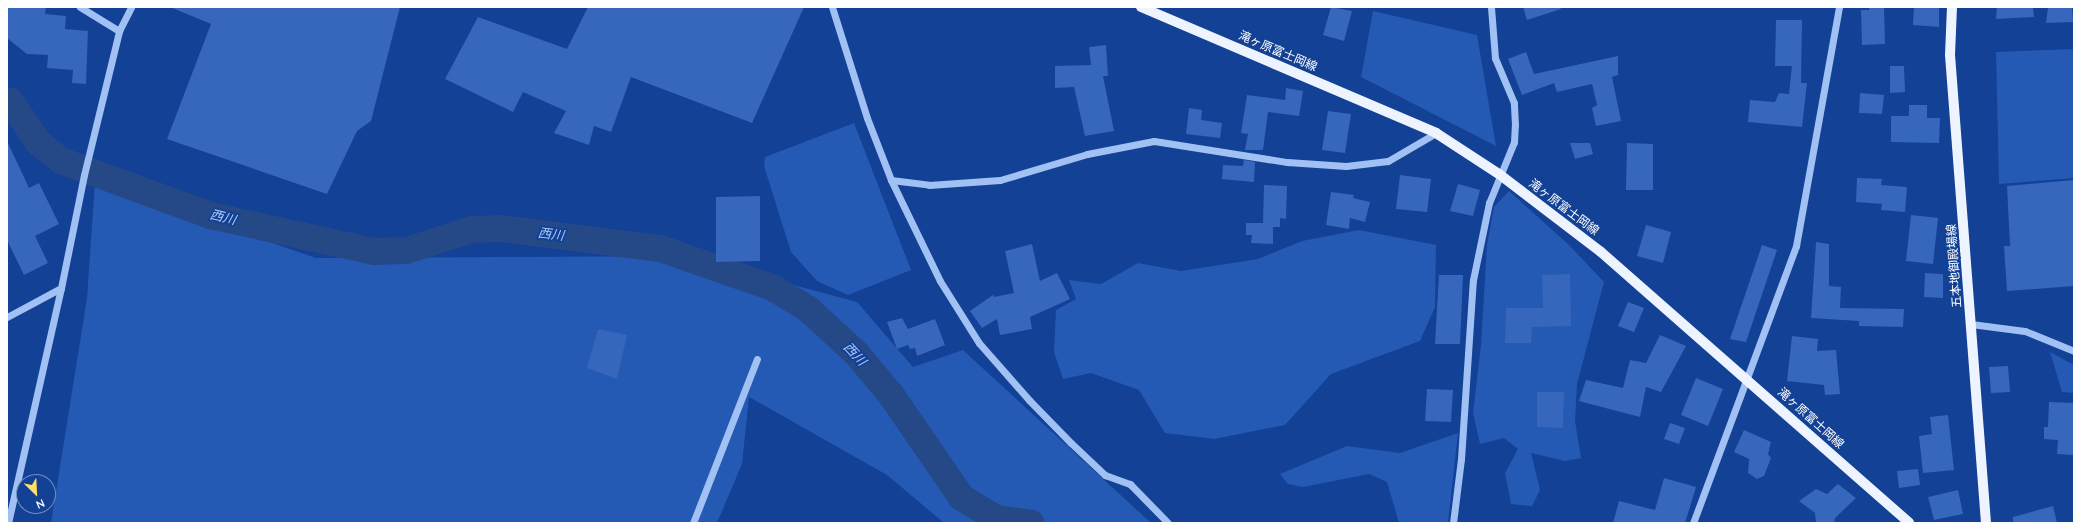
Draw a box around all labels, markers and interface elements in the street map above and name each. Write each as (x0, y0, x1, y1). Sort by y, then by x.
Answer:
street label: 滝ヶ原富士岡線 (1237, 28, 1319, 74)
street label: 滝ヶ原富士岡線 (1526, 176, 1602, 238)
water label: 西川 (208, 206, 238, 228)
street label: 五本地御殿場線 (1944, 224, 1964, 308)
water label: 西川 (537, 225, 565, 243)
water label: 西川 (840, 339, 870, 369)
street label: 滝ヶ原富士岡線 (1775, 385, 1847, 451)
north arrow (16, 474, 56, 514)
text: N (34, 496, 47, 512)

